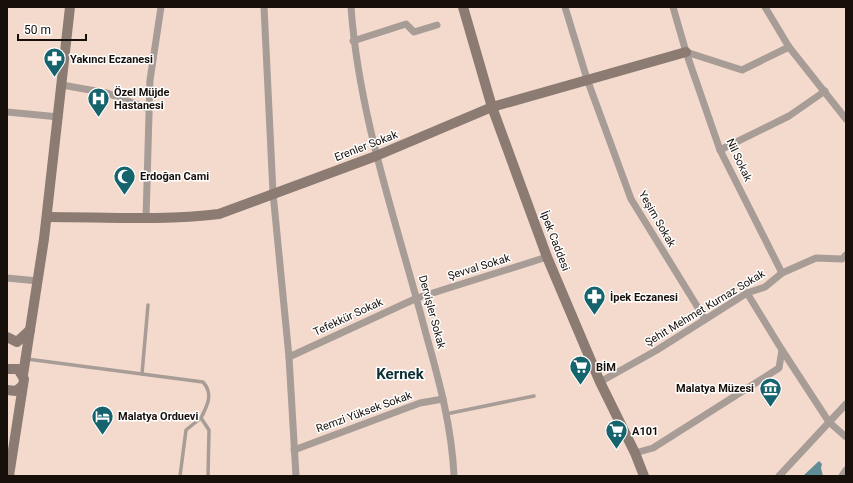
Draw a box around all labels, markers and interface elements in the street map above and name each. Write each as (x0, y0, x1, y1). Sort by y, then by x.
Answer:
scale bar (18, 16, 86, 42)
text: 50 m (24, 23, 51, 37)
pharmacy icon: Yakıncı Eczanesi (42, 46, 68, 79)
place label: Yakıncı Eczanesi (70, 53, 153, 66)
hospital icon: Özel Müjde Hastanesi (85, 85, 111, 118)
place label: Özel Müjde Hastanesi (114, 85, 170, 112)
street label: Erenler Sokak (333, 128, 400, 164)
street label: Nil Sokak (723, 136, 755, 184)
mosque icon: Erdoğan Cami (112, 163, 138, 196)
place label: Erdoğan Cami (140, 170, 209, 183)
street label: Yeşim Sokak (636, 189, 679, 250)
street label: İpek Caddesi (538, 209, 572, 273)
street label: Şevval Sokak (446, 251, 512, 283)
street label: Şehit Mehmet Kurnaz Sokak (643, 267, 768, 349)
street label: Dervişler Sokak (416, 274, 448, 351)
pharmacy icon: İpek Eczanesi (581, 284, 607, 317)
place label: İpek Eczanesi (610, 290, 678, 304)
street label: Tefekkür Sokak (311, 295, 385, 339)
supermarket icon: BİM (568, 354, 594, 387)
place label: BİM (596, 360, 616, 374)
district label: Kernek (376, 365, 425, 383)
museum icon: Malatya Müzesi (757, 375, 783, 408)
place label: Malatya Müzesi (676, 382, 754, 395)
street label: Remzi Yüksek Sokak (314, 388, 414, 435)
hotel icon: Malatya Orduevi (90, 403, 116, 436)
place label: Malatya Orduevi (118, 410, 198, 423)
supermarket icon: A101 (603, 418, 629, 451)
place label: A101 (632, 425, 658, 438)

